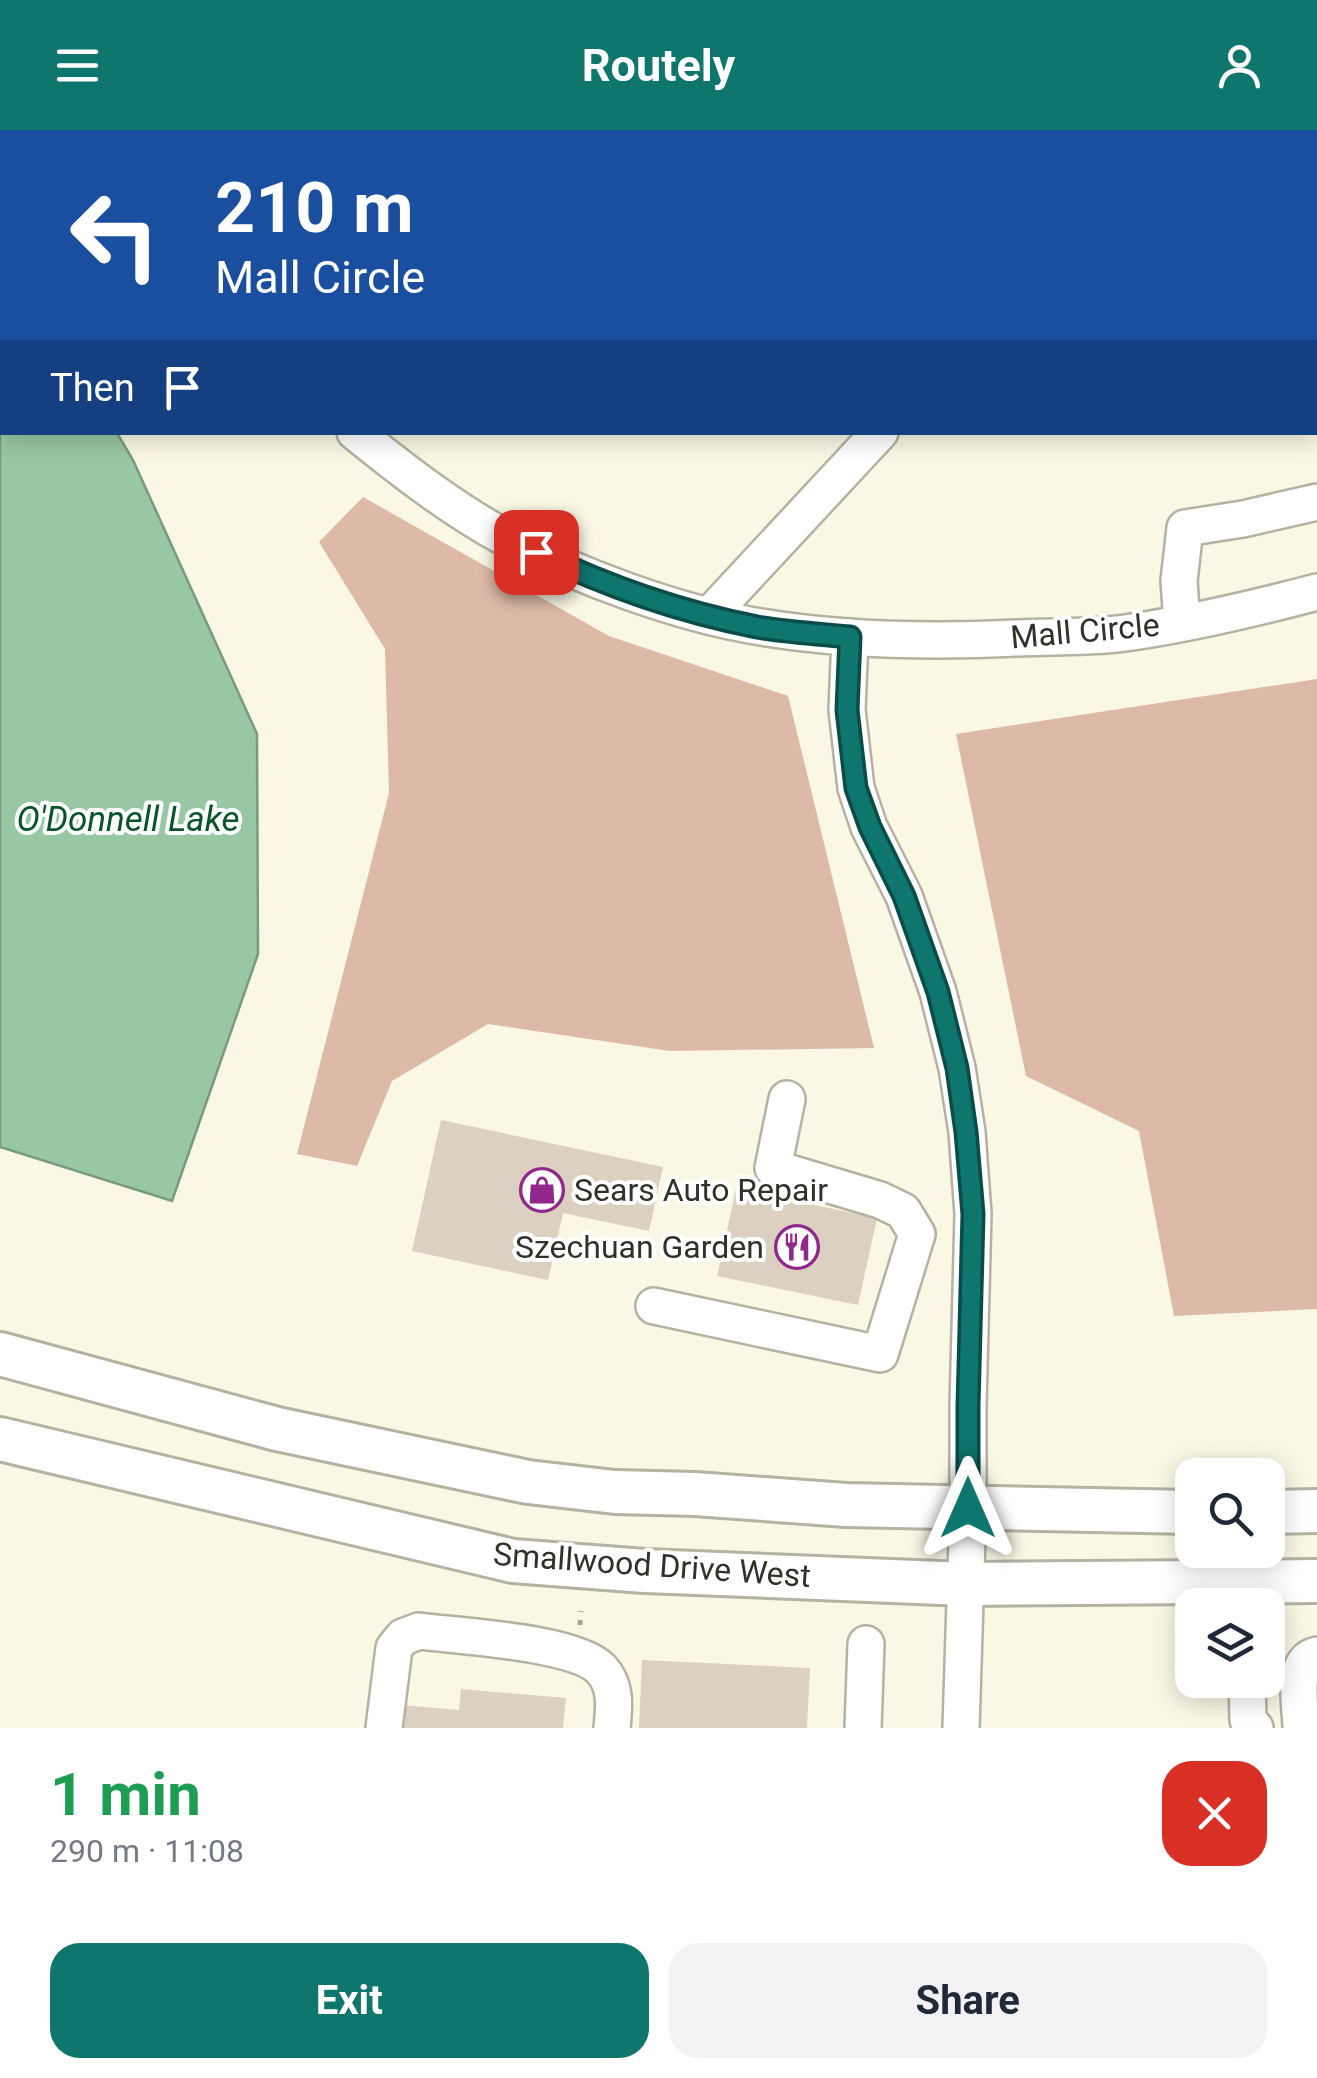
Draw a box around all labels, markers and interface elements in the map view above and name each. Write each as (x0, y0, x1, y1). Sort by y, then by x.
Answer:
icon: menu (50, 38, 105, 93)
icon: person (1212, 38, 1267, 93)
text: Routely (582, 39, 735, 92)
text: 210 m (215, 167, 414, 249)
icon: left (50, 170, 180, 300)
text: Mall Circle (215, 251, 425, 304)
icon: arrive (155, 360, 210, 415)
text: Then (50, 366, 135, 410)
pin (494, 510, 579, 595)
icon: arrive (509, 525, 564, 580)
street label: Mall Circle (1009, 606, 1161, 656)
water label: O'Donnell Lake (16, 799, 240, 840)
shop icon: Sears Auto Repair (519, 1167, 565, 1213)
place label: Sears Auto Repair (574, 1171, 828, 1209)
restaurant icon: Szechuan Garden (774, 1224, 820, 1270)
place label: Szechuan Garden (515, 1228, 764, 1266)
position arrow (916, 1456, 1020, 1560)
map controls (1175, 1458, 1285, 1698)
button: search (1175, 1458, 1285, 1568)
street label: Smallwood Drive West (492, 1535, 812, 1595)
button: layers (1175, 1588, 1285, 1698)
text: 1 min (50, 1759, 201, 1830)
button: close (1162, 1761, 1267, 1866)
text: 290 m · 11:08 (50, 1832, 244, 1870)
button: Exit (50, 1943, 649, 2058)
button: Share (669, 1943, 1267, 2058)

